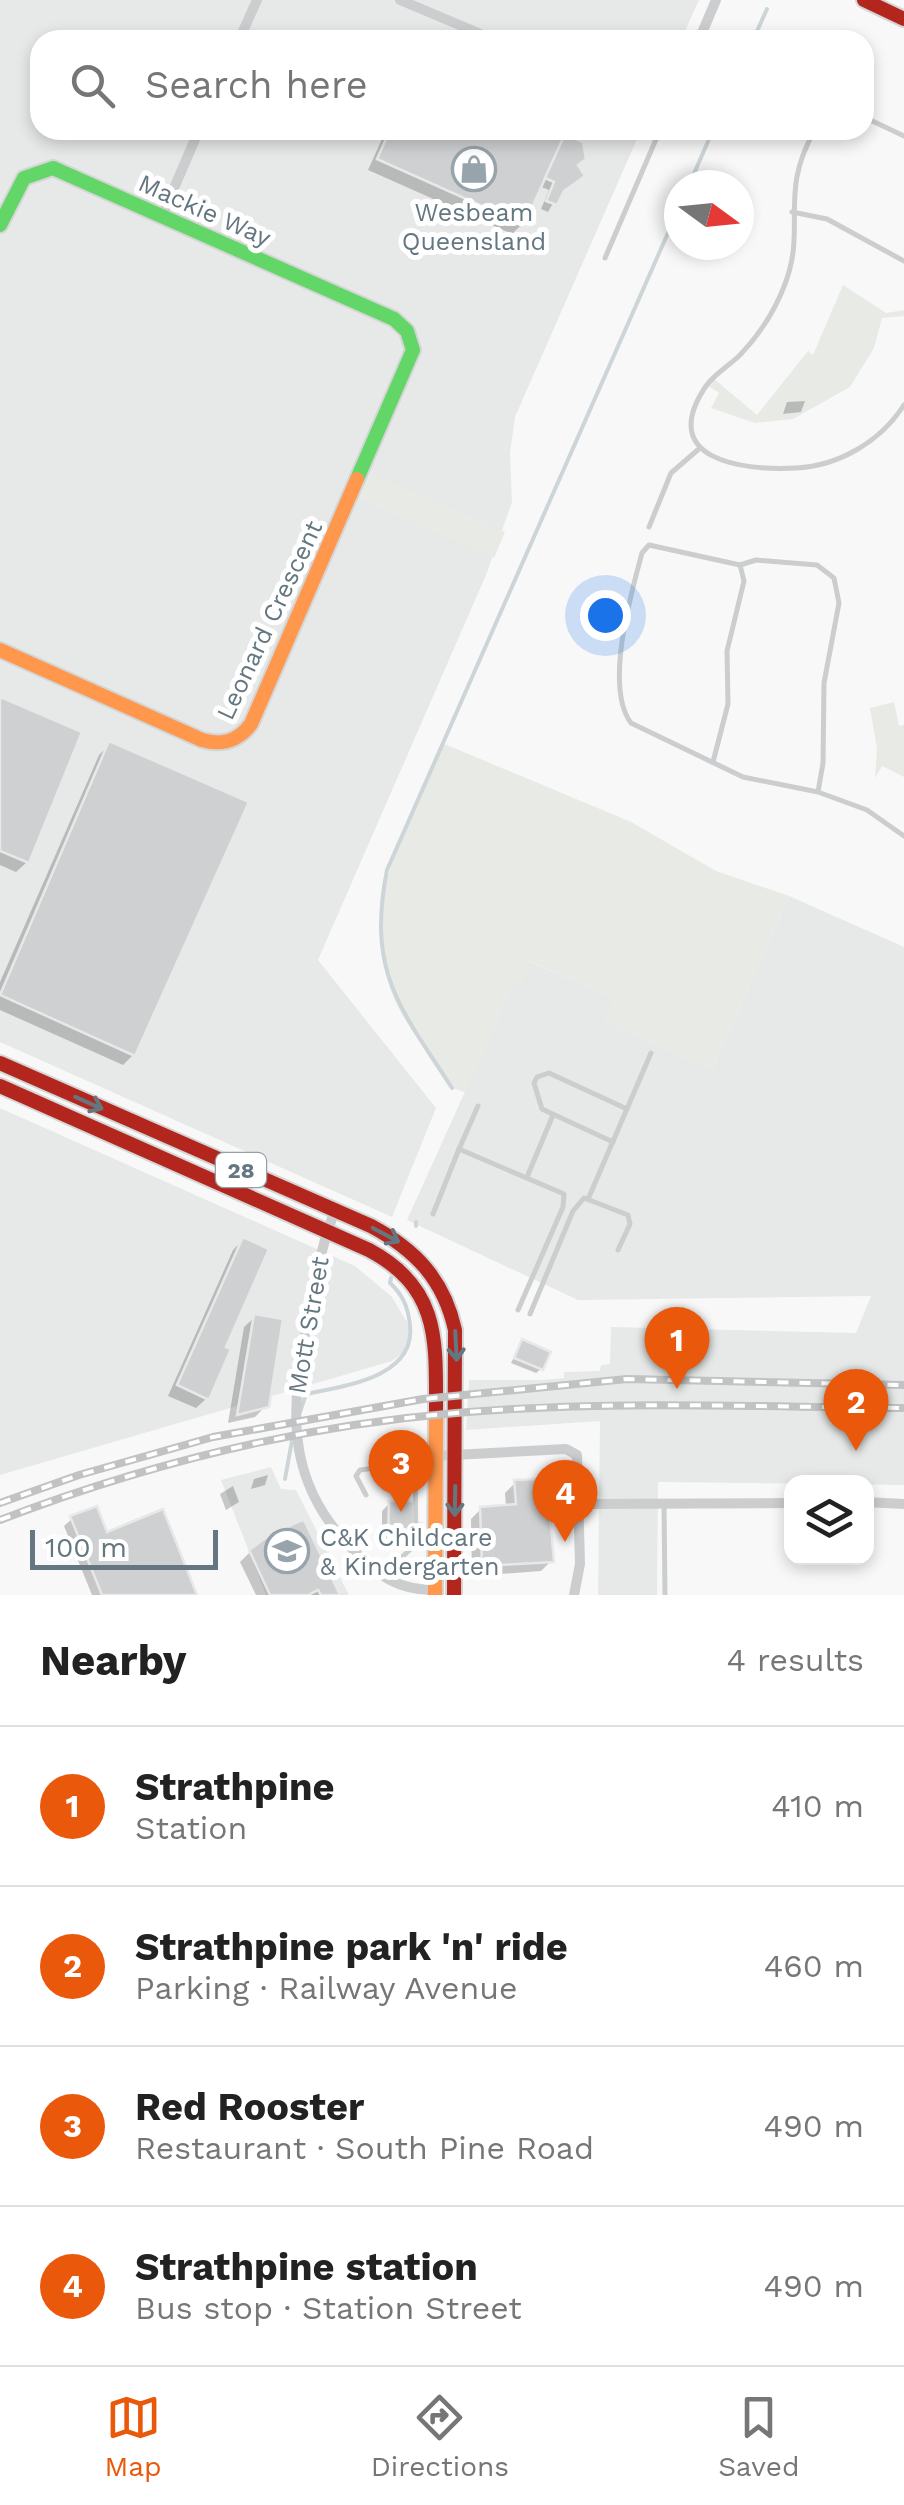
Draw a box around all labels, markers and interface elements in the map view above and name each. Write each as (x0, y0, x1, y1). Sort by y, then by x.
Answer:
search box (30, 30, 874, 140)
icon: search (65, 58, 120, 113)
text: Search here (145, 63, 368, 107)
shop icon: Wesbeam Queensland (451, 146, 497, 192)
street label: Mackie Way (134, 168, 276, 253)
north arrow (664, 170, 754, 260)
place label: Wesbeam Queensland (402, 198, 546, 256)
street label: Leonard Crescent (211, 516, 329, 724)
your location (580, 590, 631, 641)
one-way arrow (73, 1095, 104, 1113)
road number: 28 (216, 1153, 266, 1187)
one-way arrow (371, 1225, 401, 1245)
street label: Mott Street (282, 1254, 335, 1396)
pin: 1 (644, 1306, 710, 1389)
one-way arrow (446, 1329, 465, 1361)
pin: 2 (824, 1368, 888, 1451)
pin: 3 (368, 1430, 434, 1512)
pin: 4 (532, 1460, 598, 1542)
map controls (784, 1475, 874, 1565)
button: layers (784, 1475, 874, 1565)
one-way arrow (446, 1484, 464, 1516)
place label: C&K Childcare & Kindergarten (320, 1523, 500, 1581)
scale bar (30, 1525, 218, 1570)
school or university icon: C&K Childcare & Kindergarten (264, 1528, 310, 1574)
text: 100 m (45, 1531, 127, 1564)
text: Nearby (40, 1636, 187, 1685)
text: 4 results (726, 1641, 864, 1679)
text: Strathpine (135, 1765, 335, 1809)
text: 1 (66, 1787, 79, 1825)
text: 410 m (771, 1787, 864, 1825)
text: Station (135, 1809, 247, 1847)
text: Strathpine park 'n' ride (135, 1925, 568, 1969)
text: 2 (63, 1947, 82, 1985)
text: 460 m (764, 1947, 864, 1985)
text: Parking · Railway Avenue (135, 1969, 518, 2007)
text: Red Rooster (135, 2085, 364, 2129)
text: 3 (63, 2107, 82, 2145)
text: 490 m (763, 2107, 864, 2145)
text: Restaurant · South Pine Road (135, 2129, 594, 2167)
text: Strathpine station (135, 2245, 478, 2289)
text: 4 (62, 2267, 83, 2305)
text: 490 m (763, 2267, 864, 2305)
text: Bus stop · Station Street (135, 2289, 522, 2327)
tab: Map (105, 2390, 162, 2483)
tab: Directions (371, 2390, 509, 2483)
tab: Saved (718, 2390, 799, 2483)

